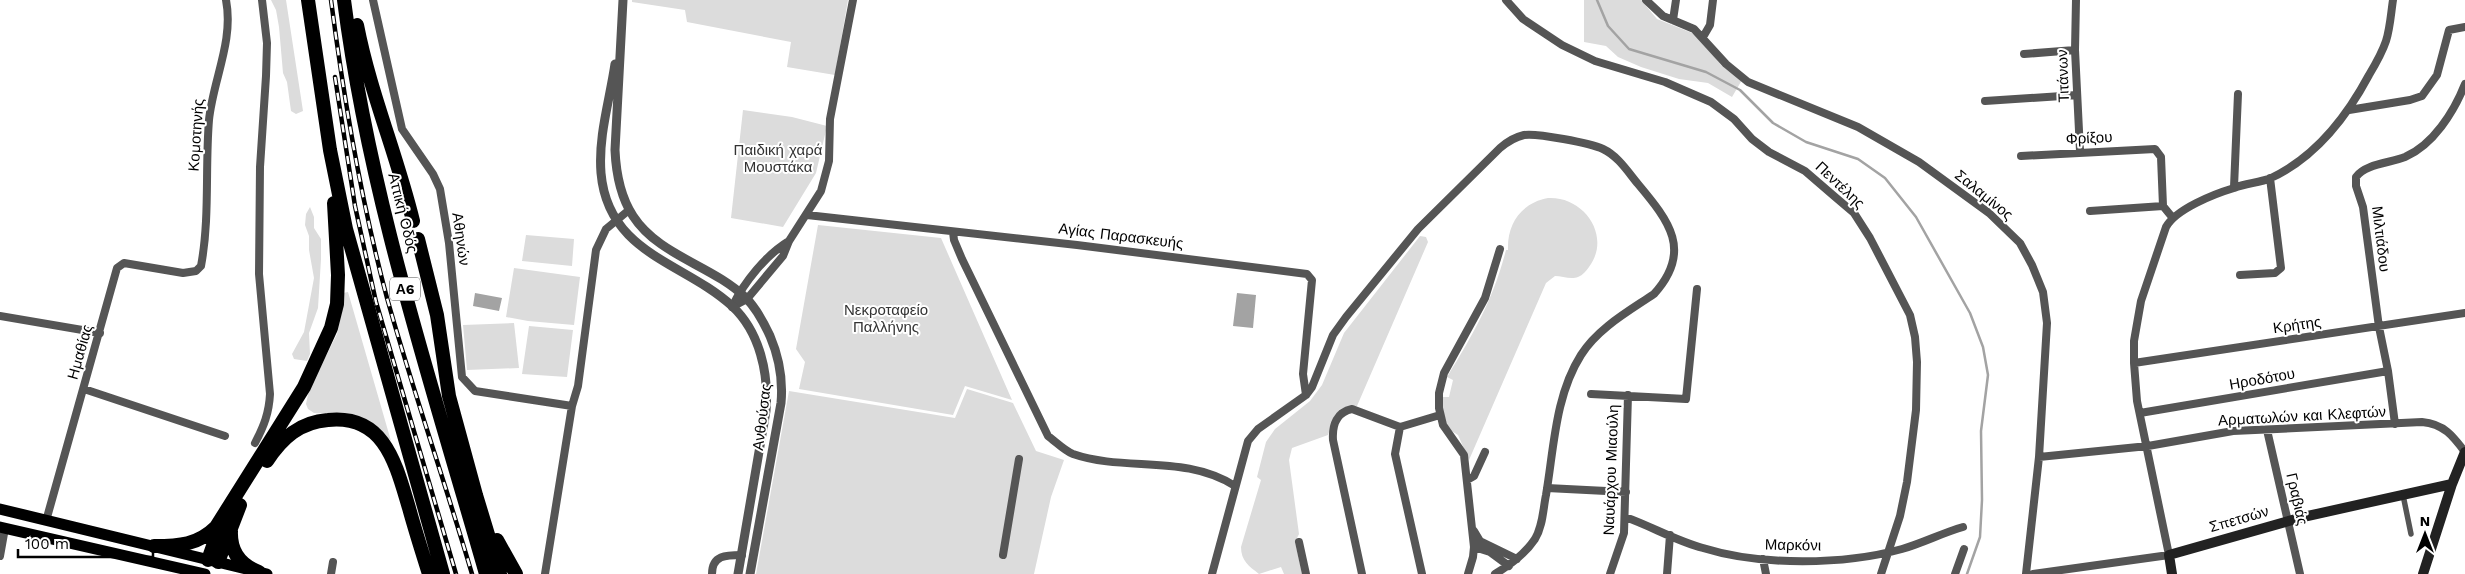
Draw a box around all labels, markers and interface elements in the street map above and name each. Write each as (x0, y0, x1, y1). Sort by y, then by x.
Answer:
street label: Τιτάνων (2053, 49, 2073, 103)
street label: Κομοτηνής (184, 98, 208, 172)
street label: Φρίξου (2065, 128, 2113, 148)
park label: Παιδική χαρά Μουστάκα (734, 141, 823, 176)
street label: Πεντέλης (1812, 158, 1868, 212)
street label: Σαλαμίνος (1951, 166, 2017, 224)
street label: Αττική Οδός (384, 171, 422, 255)
street label: Μιλτιάδου (2368, 205, 2394, 273)
street label: Αθηνών (448, 211, 474, 267)
street label: Αγίας Παρασκευής (1058, 219, 1184, 253)
road number: Α6 (390, 278, 420, 300)
park label: Νεκροταφείο Παλλήνης (844, 301, 928, 336)
street label: Κρήτης (2272, 313, 2322, 337)
street label: Ημαθίας (64, 322, 96, 382)
street label: Ηροδότου (2228, 364, 2296, 394)
street label: Ανθούσας (749, 383, 775, 451)
street label: Αρματωλών και Κλεφτών (2217, 403, 2387, 429)
street label: Ναυάρχου Μιαούλη (1600, 404, 1622, 536)
street label: Γραβιάς (2282, 471, 2312, 527)
street label: Σπετσών (2207, 502, 2271, 536)
north arrow (2400, 509, 2450, 559)
text: N (2420, 513, 2430, 529)
scale bar (18, 526, 152, 558)
text: 100 m (25, 535, 69, 553)
street label: Μαρκόνι (1765, 536, 1821, 554)

